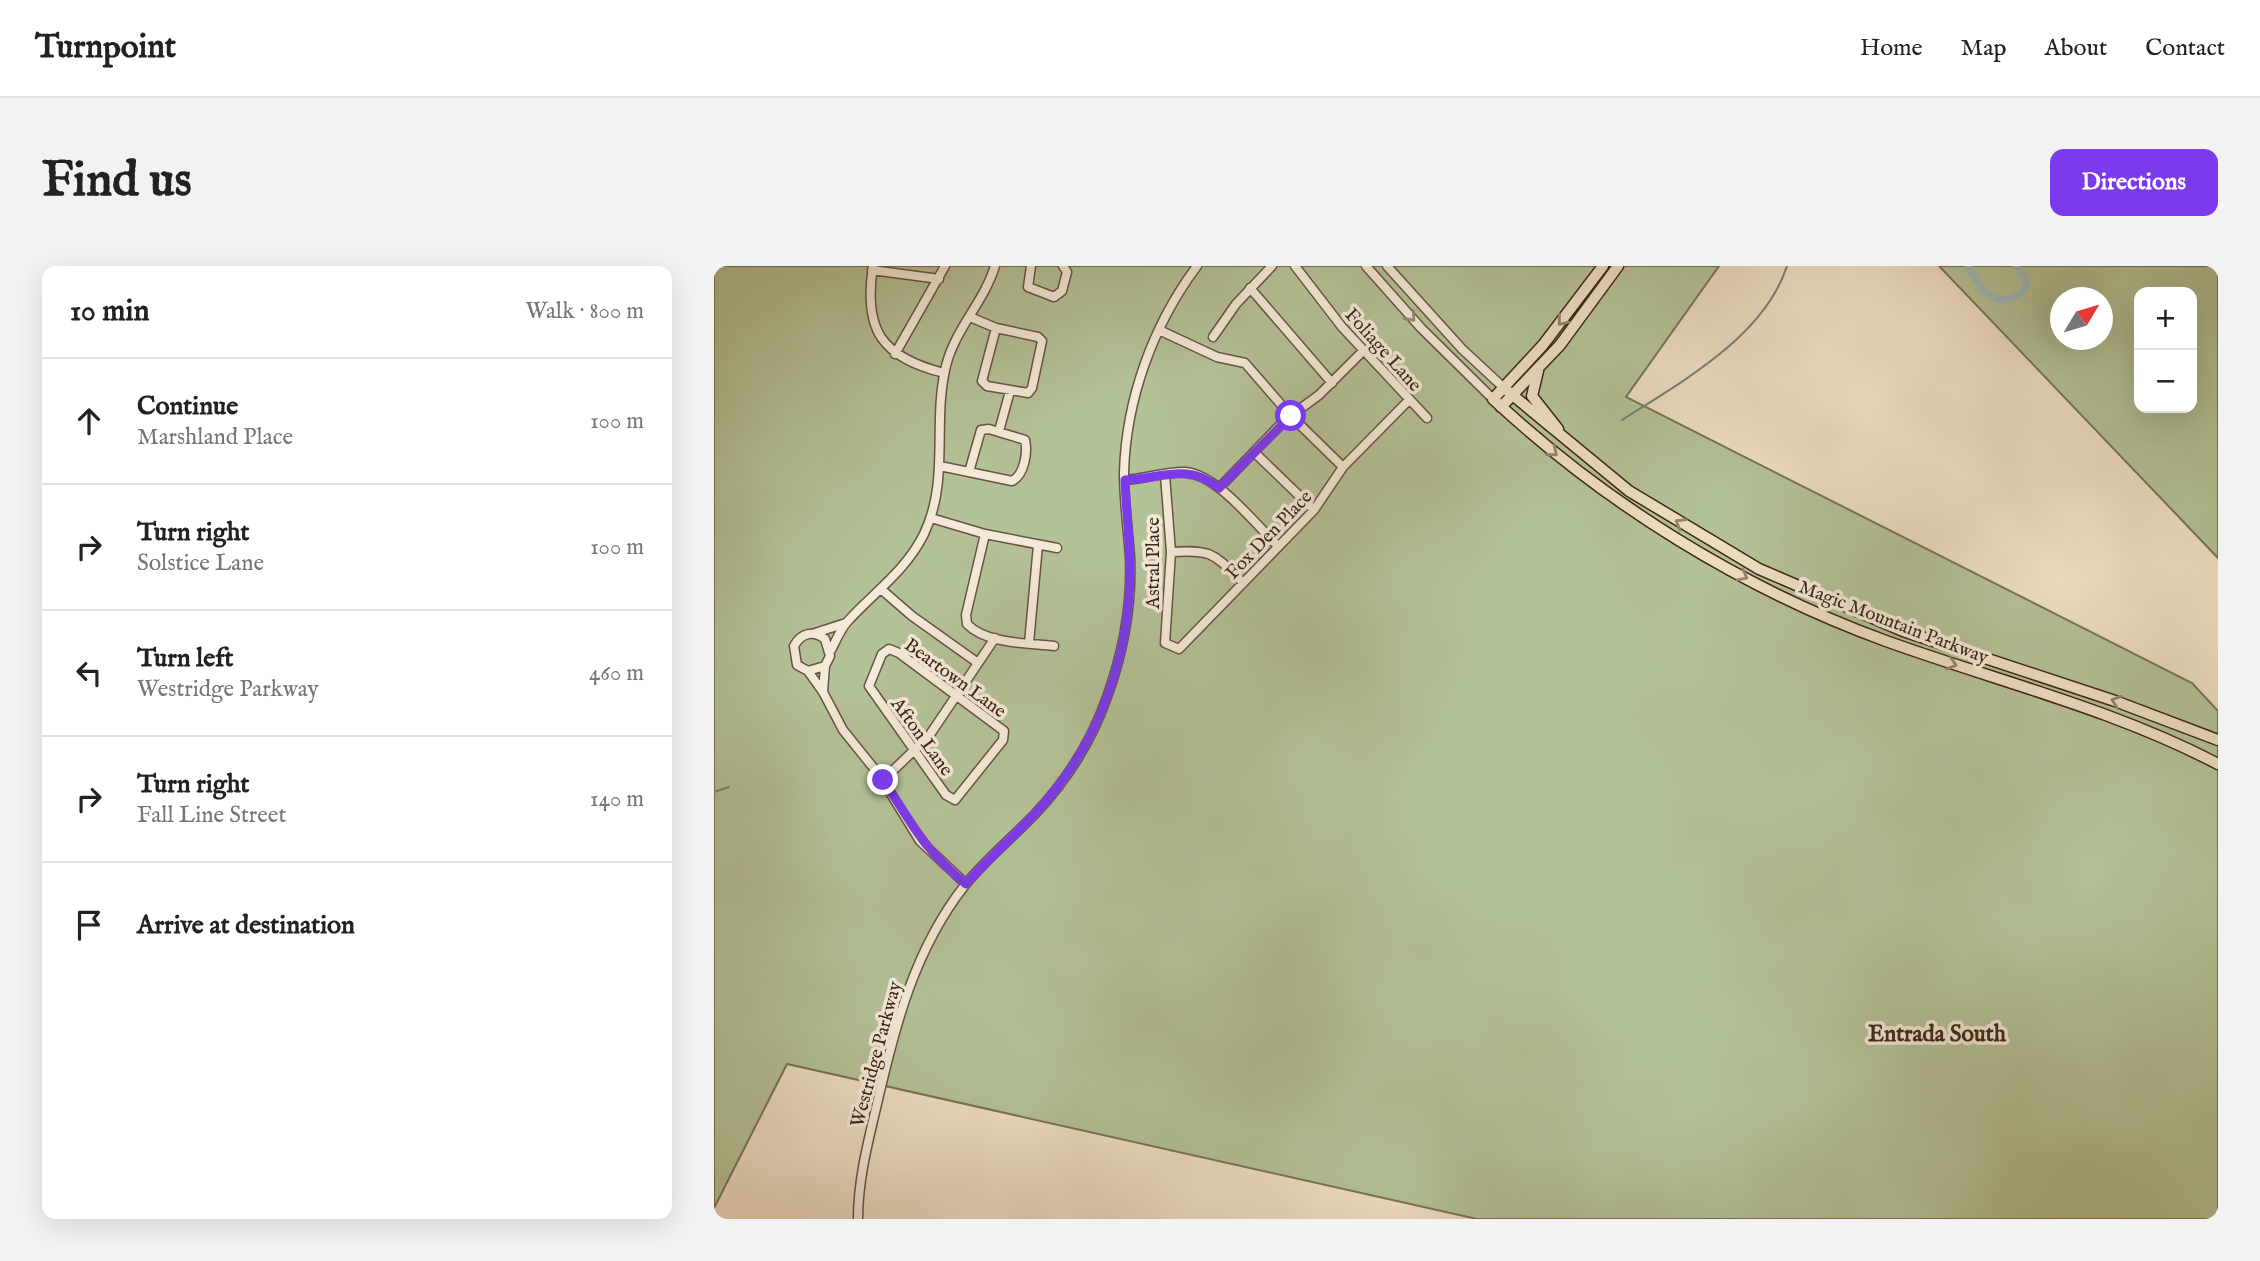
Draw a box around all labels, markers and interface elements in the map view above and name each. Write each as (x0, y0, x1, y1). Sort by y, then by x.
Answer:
text: Turnpoint (35, 27, 176, 69)
text: Home (1860, 33, 1923, 64)
text: Map (1961, 33, 2007, 64)
text: About (2045, 33, 2107, 64)
text: Contact (2145, 33, 2225, 64)
button: Directions (2050, 149, 2218, 216)
text: Find us (42, 151, 192, 213)
north arrow (2050, 287, 2113, 350)
map controls (2134, 287, 2197, 413)
button: + (2134, 287, 2197, 350)
text: 10 min (70, 293, 150, 331)
text: Walk · 800 m (525, 297, 644, 326)
street label: Foliage Lane (1339, 304, 1427, 397)
one-way arrow (1403, 309, 1415, 322)
one-way arrow (1558, 313, 1571, 325)
button: − (2134, 350, 2197, 413)
text: Continue (137, 390, 238, 423)
route start (1275, 400, 1306, 431)
icon: ahead (70, 402, 108, 440)
text: 100 m (590, 407, 644, 436)
text: Marshland Place (137, 423, 293, 452)
one-way arrow (1544, 444, 1557, 456)
street label: Fox Den Place (1221, 486, 1318, 585)
text: Turn right (137, 516, 250, 549)
street label: Astral Place (1142, 517, 1166, 610)
one-way arrow (1674, 518, 1687, 531)
icon: right (70, 528, 108, 566)
text: 100 m (590, 533, 644, 562)
text: Solstice Lane (137, 549, 264, 578)
one-way arrow (1736, 568, 1748, 582)
street label: Magic Mountain Parkway (1795, 576, 1992, 670)
street label: Beartown Lane (899, 634, 1011, 724)
text: Turn left (137, 642, 234, 675)
icon: left (70, 654, 108, 692)
one-way arrow (1946, 656, 1958, 670)
text: 460 m (589, 659, 644, 688)
text: Westridge Parkway (137, 675, 319, 704)
street label: Afton Lane (884, 692, 958, 781)
one-way arrow (2110, 695, 2122, 709)
route end (867, 764, 898, 795)
text: Turn right (137, 768, 250, 801)
icon: right (70, 780, 108, 818)
text: 140 m (590, 785, 644, 814)
text: Fall Line Street (137, 801, 286, 830)
icon: arrive (70, 906, 108, 944)
text: Arrive at destination (137, 909, 355, 942)
street label: Westridge Parkway (846, 978, 908, 1130)
district label: Entrada South (1868, 1020, 2007, 1049)

